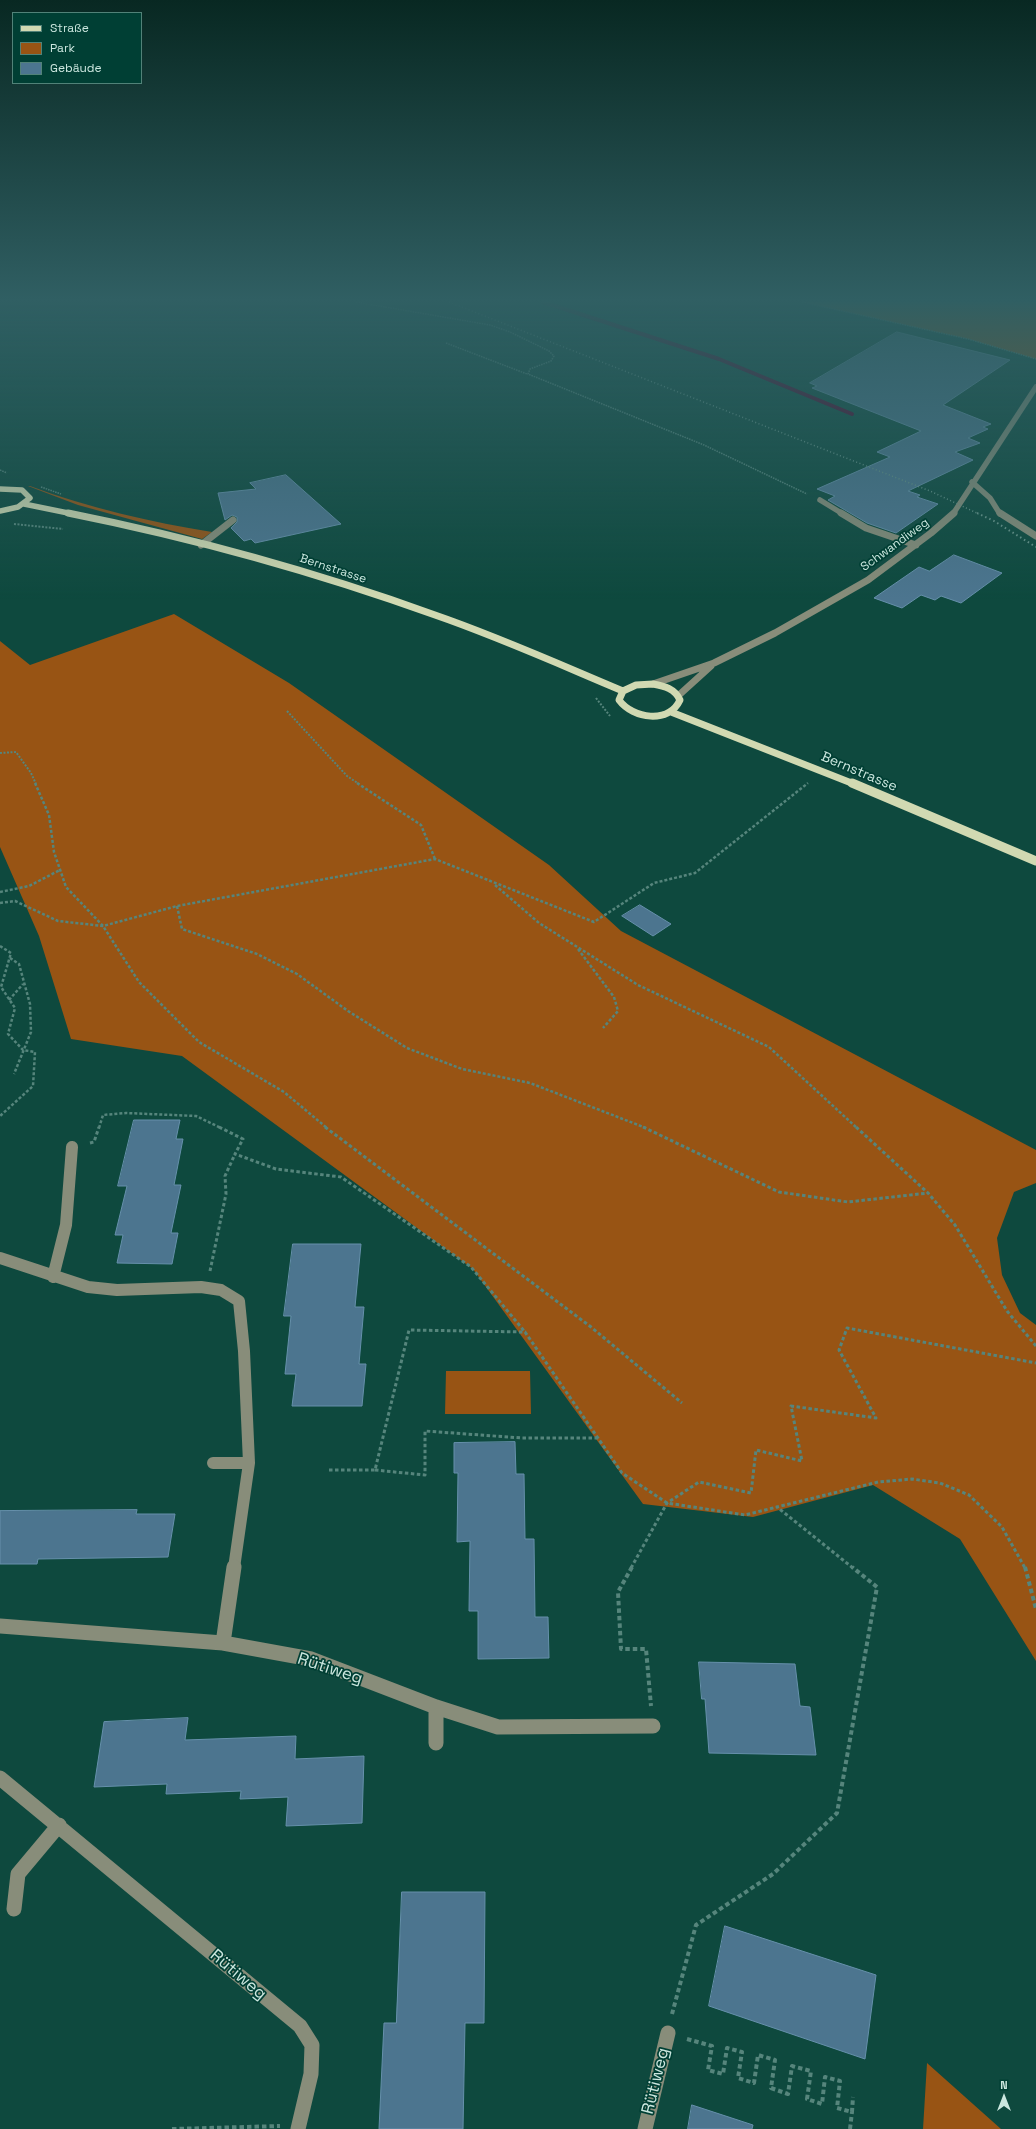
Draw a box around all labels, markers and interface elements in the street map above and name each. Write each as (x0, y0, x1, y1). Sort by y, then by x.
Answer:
legend (12, 12, 142, 84)
text: Straße (50, 20, 89, 36)
text: Park (50, 40, 75, 56)
text: Gebäude (50, 60, 102, 76)
street label: Schwandiweg (858, 515, 932, 575)
street label: Bernstrasse (298, 551, 368, 587)
street label: Bernstrasse (818, 748, 900, 796)
street label: Rütiweg (295, 1649, 365, 1689)
street label: Rütiweg (206, 1945, 270, 2005)
street label: Rütiweg (638, 2046, 674, 2116)
north arrow (984, 2077, 1024, 2117)
text: N (1000, 2078, 1008, 2092)

